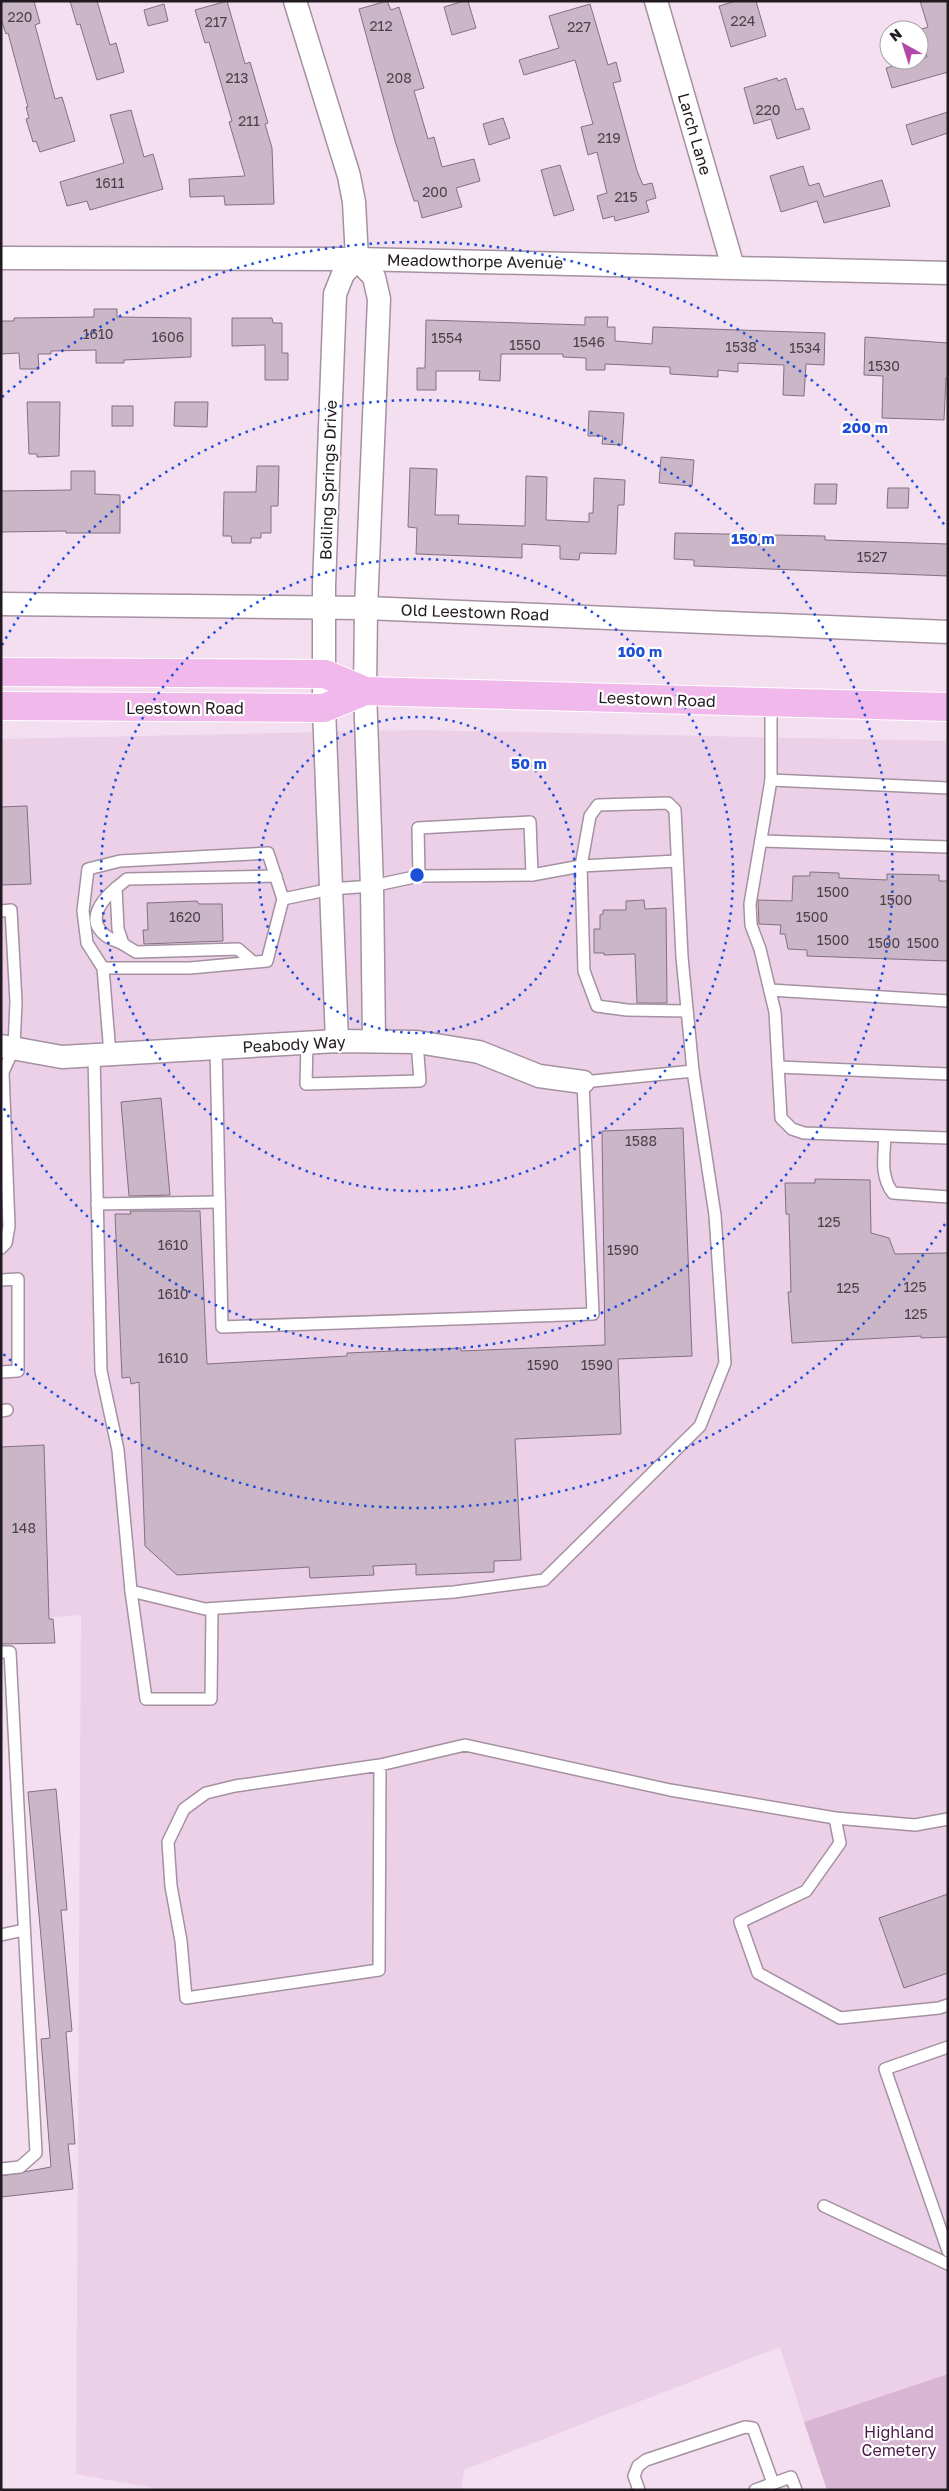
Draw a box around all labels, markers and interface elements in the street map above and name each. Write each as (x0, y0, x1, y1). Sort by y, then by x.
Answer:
house number: 220 (8, 8, 32, 25)
house number: 224 (731, 12, 755, 29)
house number: 217 (205, 13, 227, 30)
house number: 212 (369, 17, 393, 34)
house number: 227 (567, 18, 591, 35)
north arrow (879, 20, 929, 70)
text: N (886, 25, 905, 44)
house number: 213 (225, 69, 249, 86)
house number: 208 (386, 69, 412, 86)
street label: Larch Lane (674, 91, 716, 177)
house number: 220 (756, 101, 780, 118)
house number: 211 (238, 112, 260, 129)
house number: 219 (597, 129, 621, 146)
house number: 1611 (96, 174, 125, 191)
house number: 200 (422, 183, 448, 200)
house number: 215 (614, 188, 638, 205)
street label: Meadowthorpe Avenue (387, 249, 563, 273)
house number: 1610 (83, 325, 113, 342)
house number: 1606 (152, 328, 184, 345)
house number: 1554 (431, 329, 463, 346)
house number: 1546 (573, 333, 605, 350)
house number: 1550 (509, 336, 541, 353)
house number: 1538 (725, 338, 757, 355)
house number: 1534 (789, 339, 821, 356)
house number: 1530 (868, 357, 900, 374)
street label: Boiling Springs Drive (315, 400, 341, 560)
text: 200 m (842, 418, 888, 436)
text: 150 m (731, 529, 775, 547)
house number: 1527 (857, 548, 887, 565)
street label: Old Leestown Road (400, 599, 550, 625)
text: 100 m (618, 642, 662, 660)
street label: Leestown Road (598, 687, 716, 711)
street label: Leestown Road (126, 698, 244, 718)
text: 50 m (511, 754, 547, 772)
centre of rings (408, 866, 426, 884)
house number: 1500 (817, 883, 849, 900)
house number: 1500 (880, 891, 912, 908)
house number: 1620 (169, 908, 201, 925)
house number: 1500 (796, 908, 828, 925)
house number: 1500 (817, 931, 849, 948)
house number: 1500 (868, 934, 900, 951)
house number: 1500 (907, 934, 939, 951)
street label: Peabody Way (242, 1031, 346, 1057)
house number: 1588 (625, 1132, 657, 1149)
house number: 125 (817, 1213, 841, 1230)
house number: 1610 (158, 1236, 188, 1253)
house number: 1590 (607, 1241, 639, 1258)
house number: 125 (903, 1278, 927, 1295)
house number: 125 (836, 1279, 860, 1296)
house number: 1610 (158, 1285, 188, 1302)
house number: 125 (904, 1305, 928, 1322)
house number: 1610 (158, 1349, 188, 1366)
house number: 1590 (527, 1356, 559, 1373)
house number: 1590 (581, 1356, 613, 1373)
house number: 148 (12, 1519, 36, 1536)
park label: Highland Cemetery (862, 2422, 937, 2460)

